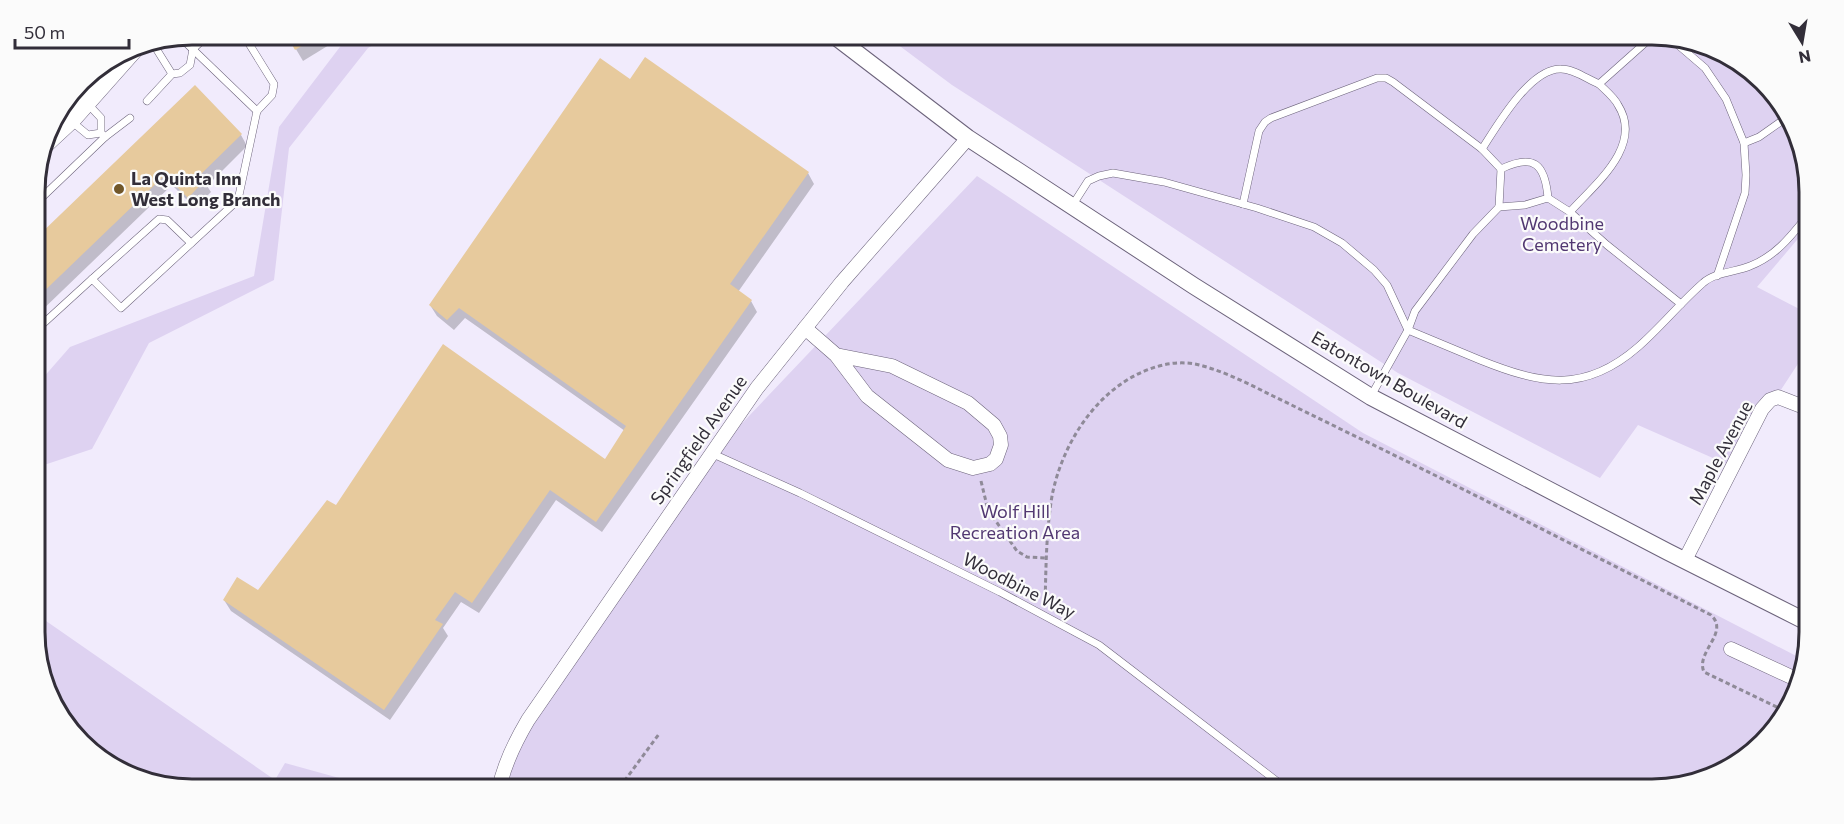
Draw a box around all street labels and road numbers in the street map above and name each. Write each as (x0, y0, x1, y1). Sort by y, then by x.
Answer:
street label: Eatontown Boulevard (1308, 326, 1471, 433)
street label: Springfield Avenue (645, 371, 751, 508)
street label: Maple Avenue (1683, 397, 1757, 508)
street label: Woodbine Way (959, 547, 1079, 623)

